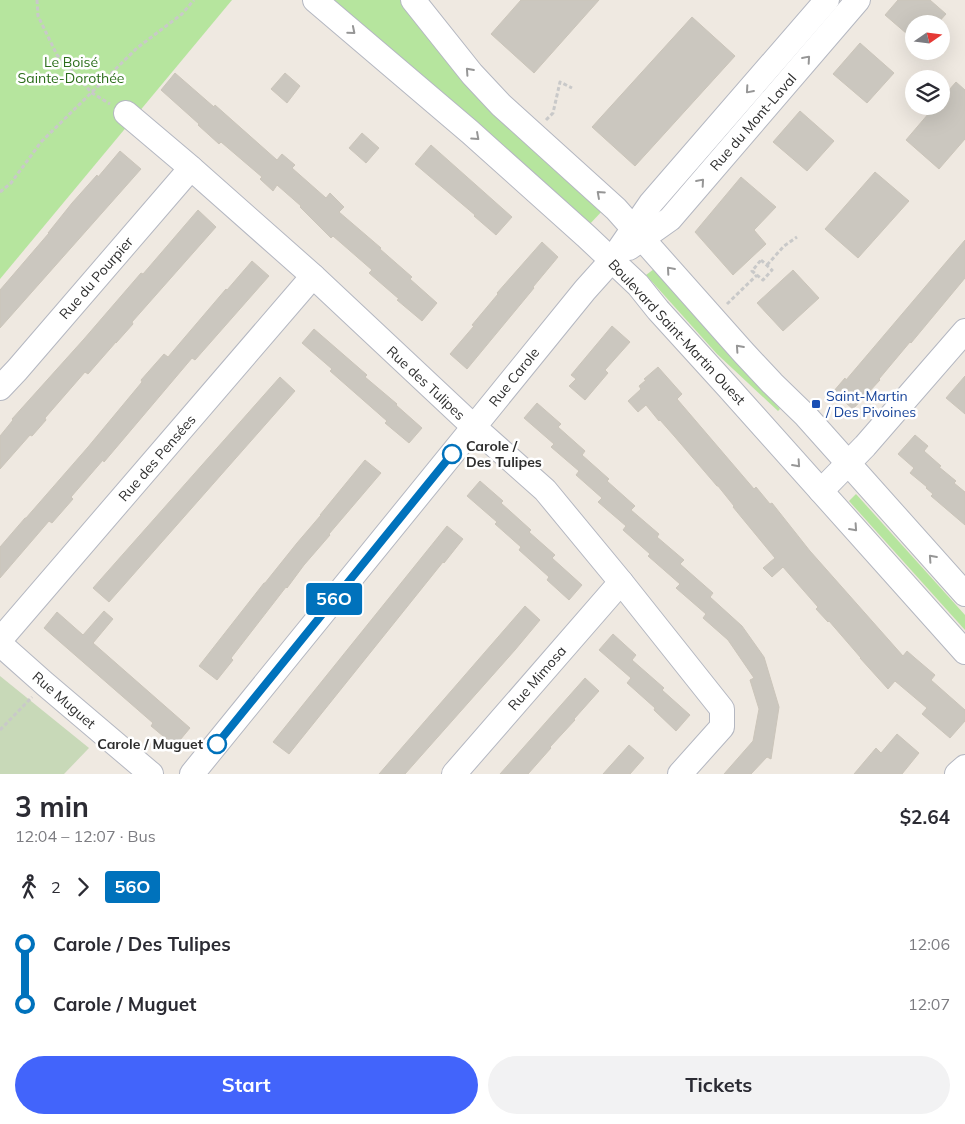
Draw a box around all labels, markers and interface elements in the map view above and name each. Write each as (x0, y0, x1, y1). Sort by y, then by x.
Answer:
north arrow (905, 15, 950, 60)
map controls (905, 15, 950, 115)
one-way arrow (347, 26, 356, 35)
park label: Le Boisé Sainte-Dorothée (18, 53, 124, 87)
one-way arrow (802, 55, 811, 64)
one-way arrow (465, 67, 474, 76)
street label: Rue du Mont-Laval (706, 70, 800, 174)
button: layers (905, 70, 950, 115)
one-way arrow (746, 84, 755, 93)
one-way arrow (470, 131, 479, 140)
one-way arrow (696, 179, 705, 188)
one-way arrow (596, 191, 605, 200)
street label: Rue du Pourpier (55, 232, 137, 323)
street label: Boulevard Saint-Martin Ouest (605, 255, 749, 409)
one-way arrow (668, 267, 676, 276)
street label: Rue des Tulipes (383, 342, 469, 424)
street label: Rue Carole (485, 344, 543, 410)
one-way arrow (736, 344, 745, 353)
place label: Saint-Martin / Des Pivoines (825, 387, 916, 421)
marker: Saint-Martin / Des Pivoines (810, 398, 822, 410)
street label: Rue des Pensées (114, 411, 200, 505)
place label: Carole / Des Tulipes (466, 437, 542, 471)
marker: Carole / Des Tulipes (442, 444, 462, 464)
one-way arrow (792, 459, 801, 468)
one-way arrow (848, 522, 857, 531)
one-way arrow (929, 554, 938, 563)
line badge: 56O (305, 583, 363, 615)
text: 56O (316, 587, 352, 610)
street label: Rue Mimosa (504, 642, 570, 714)
street label: Rue Muguet (29, 668, 99, 732)
marker: Carole / Muguet (207, 734, 227, 754)
place label: Carole / Muguet (97, 735, 204, 753)
text: 3 min (15, 789, 89, 824)
text: $2.64 (900, 805, 950, 829)
text: 12:04 – 12:07 · Bus (15, 826, 156, 846)
icon: walk (15, 873, 43, 901)
icon: forward (69, 873, 97, 901)
text: 56O (115, 875, 150, 898)
text: 2 (51, 877, 61, 897)
text: Carole / Des Tulipes (53, 932, 231, 956)
text: 12:06 (908, 934, 950, 954)
text: Carole / Muguet (53, 992, 196, 1016)
text: 12:07 (908, 994, 950, 1014)
button: Start (15, 1056, 478, 1114)
button: Tickets (488, 1056, 950, 1114)

